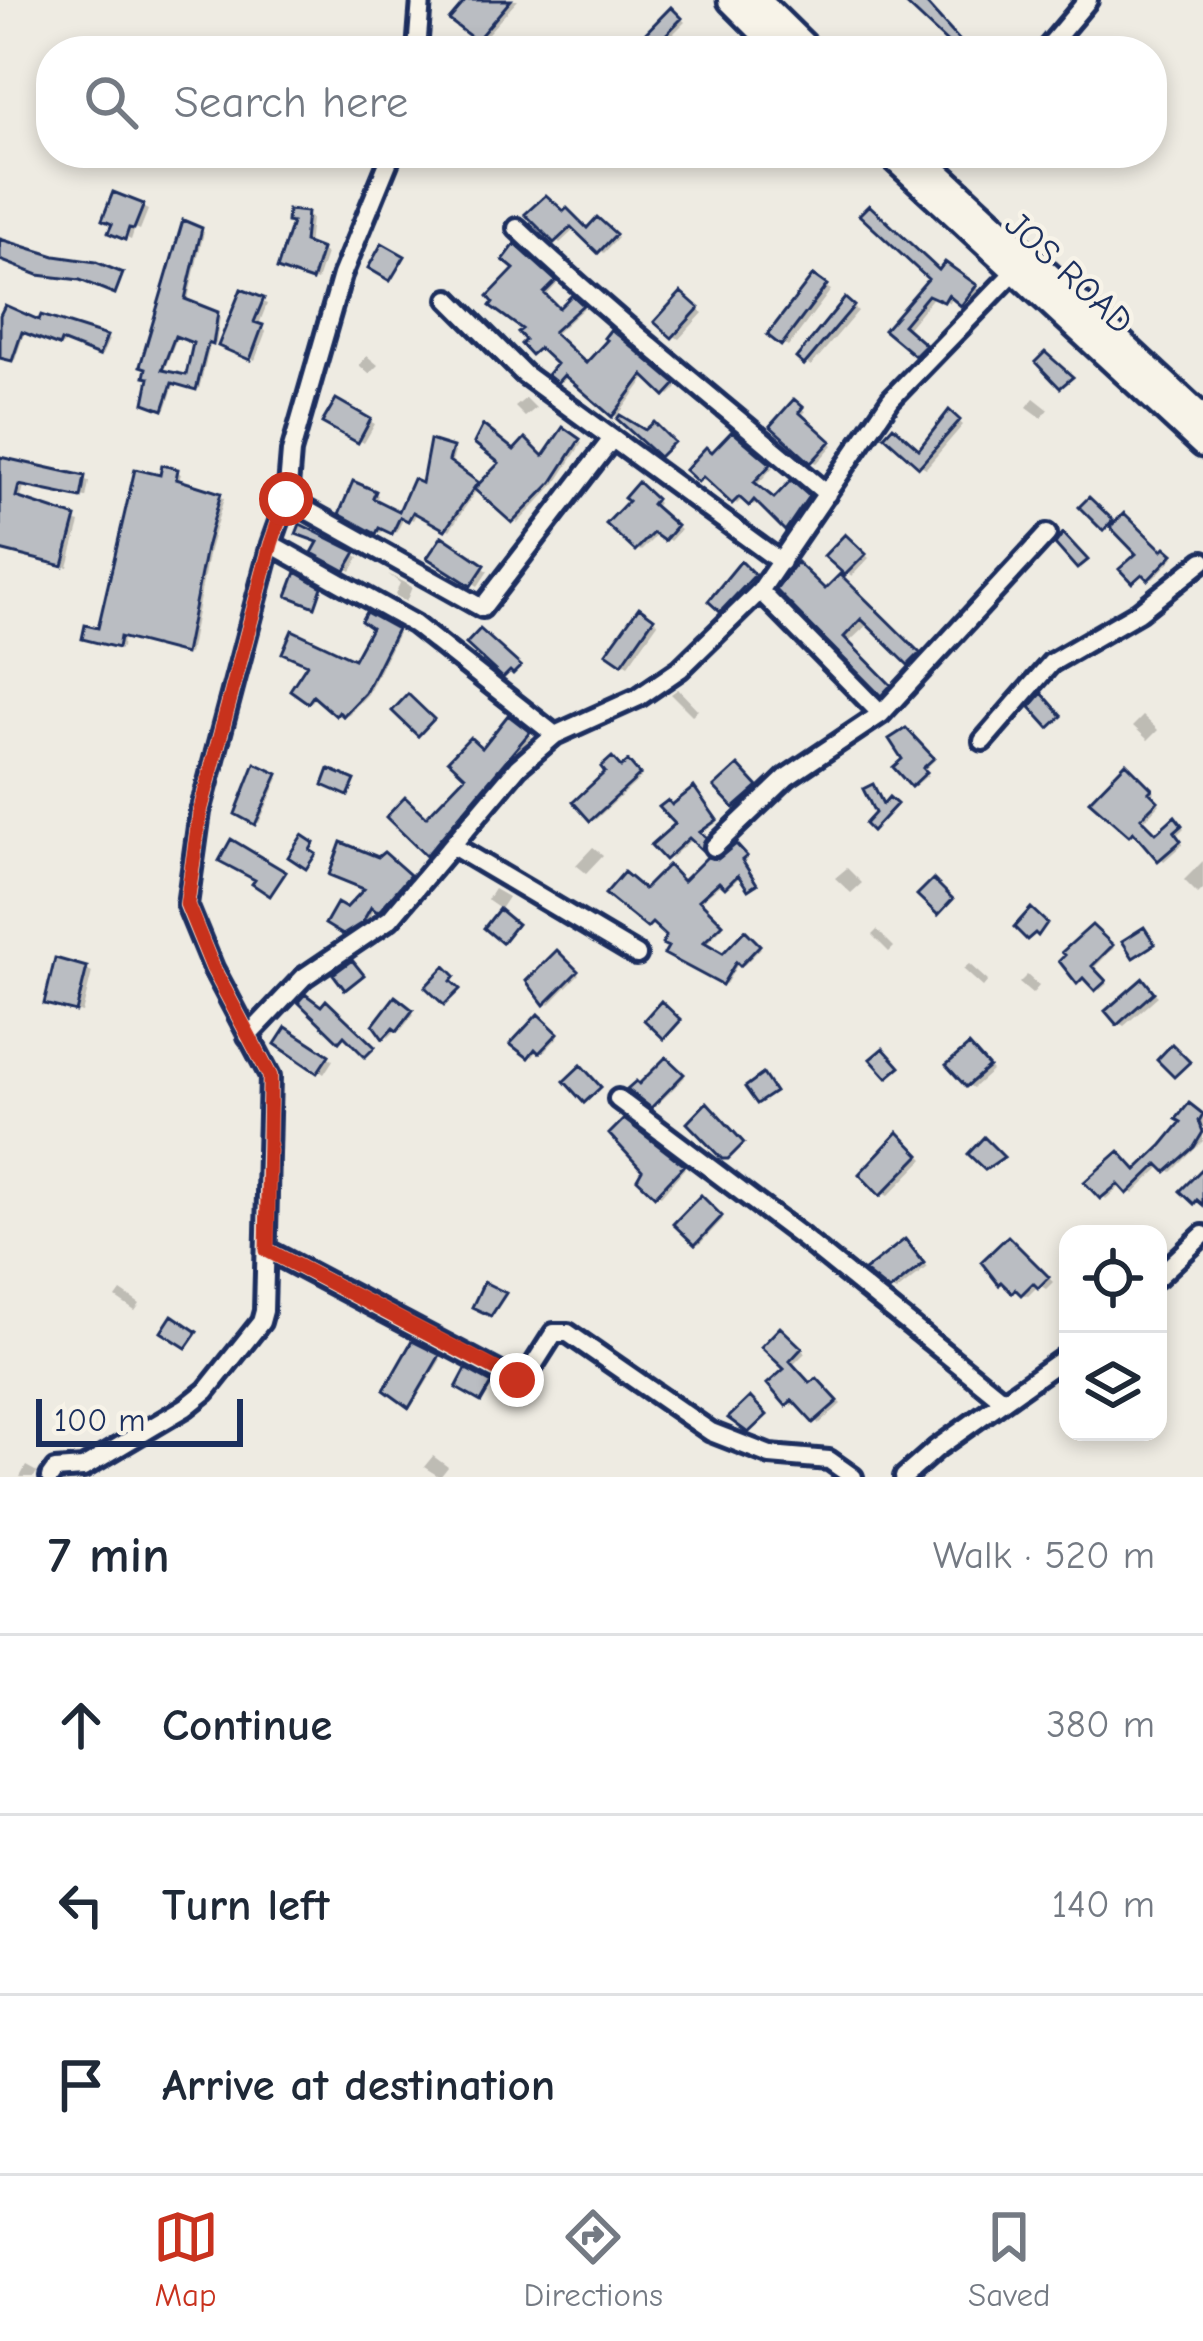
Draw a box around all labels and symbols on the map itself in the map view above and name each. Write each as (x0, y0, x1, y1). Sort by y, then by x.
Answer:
street label: JOS ROAD (997, 204, 1141, 343)
route start (259, 472, 313, 526)
route end (490, 1353, 544, 1407)
scale bar (36, 1393, 243, 1446)

